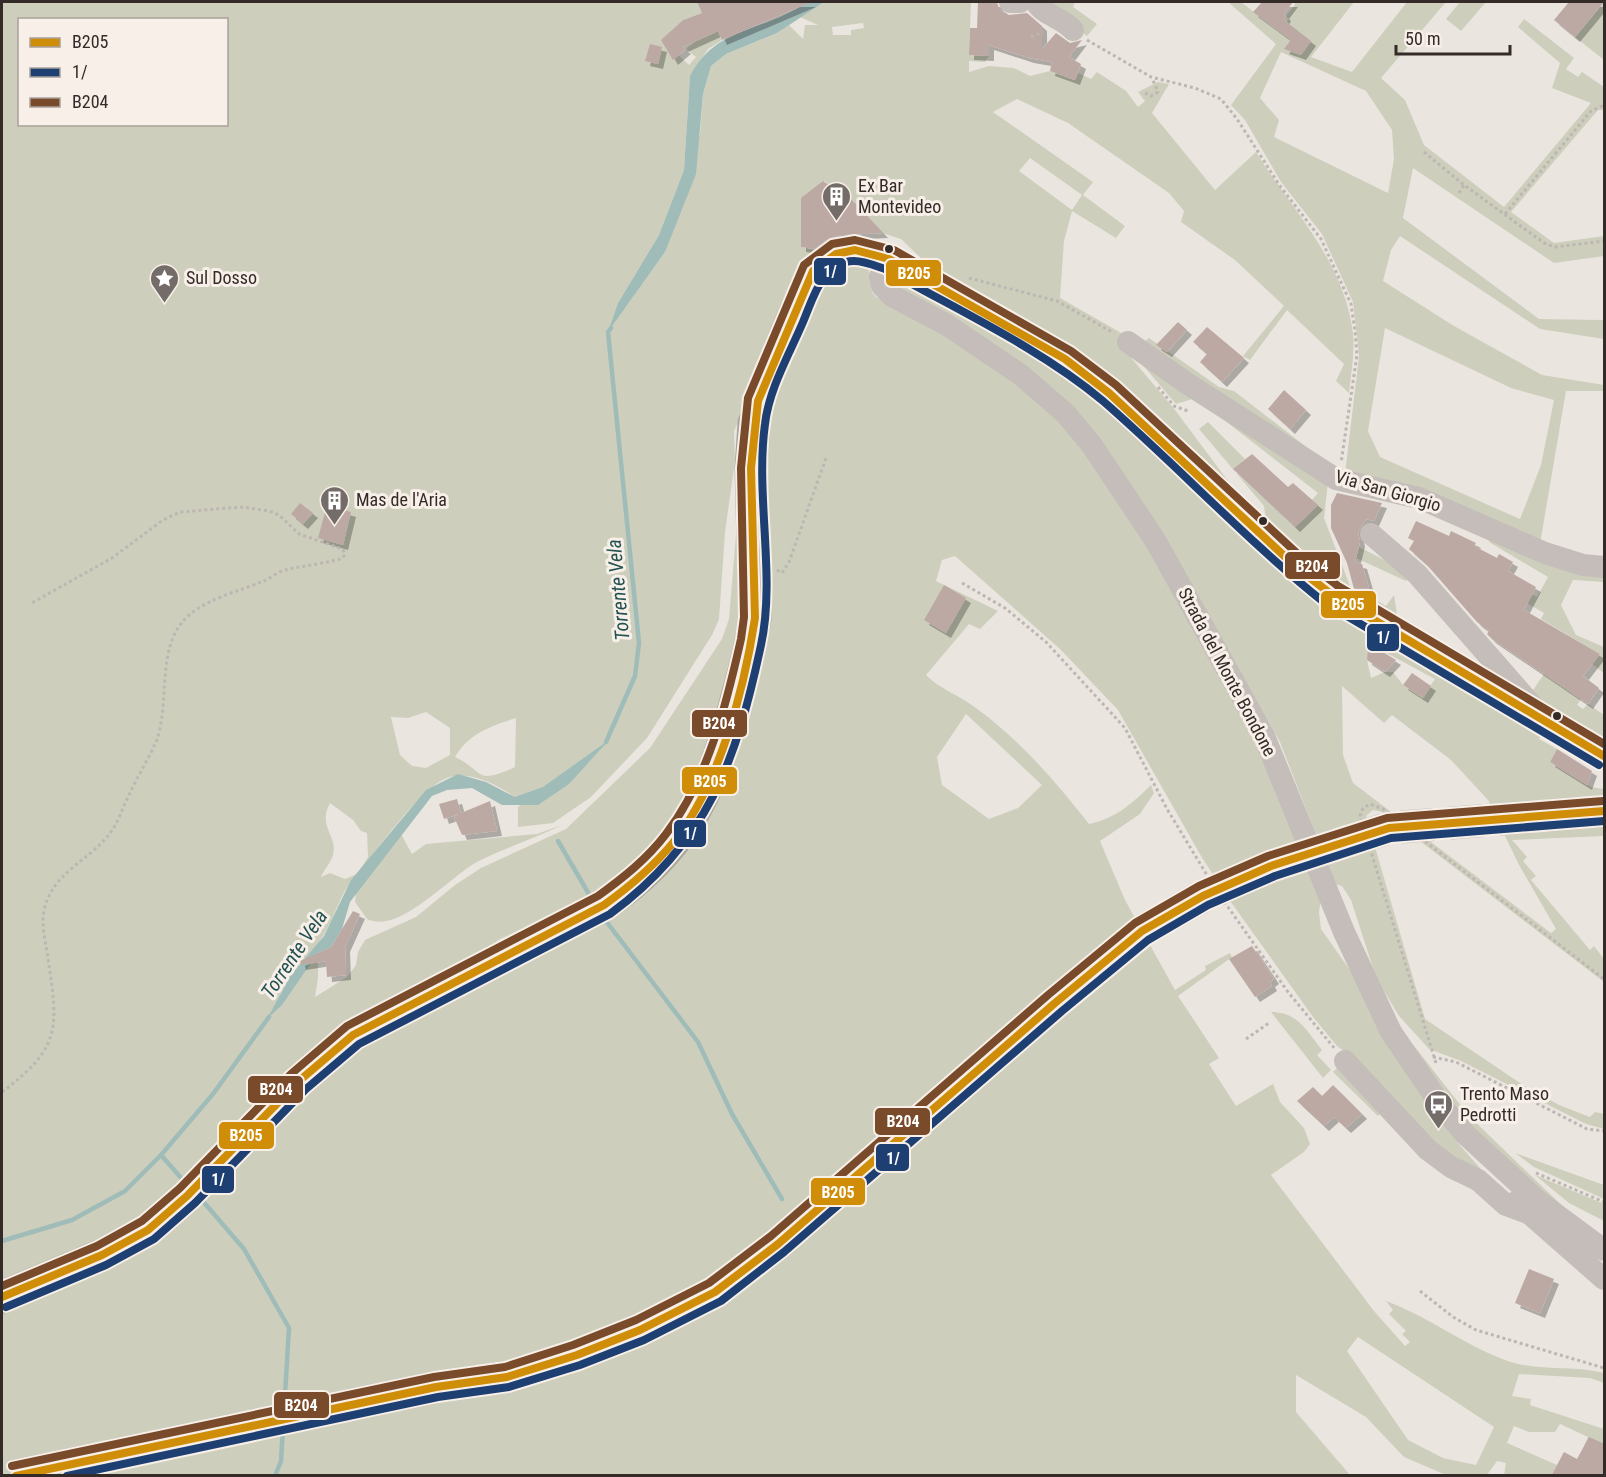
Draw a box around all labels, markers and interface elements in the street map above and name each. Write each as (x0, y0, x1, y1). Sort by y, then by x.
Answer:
legend (18, 18, 228, 126)
scale bar (1396, 18, 1510, 56)
text: 50 m (1405, 28, 1440, 49)
text: B205 (72, 31, 109, 52)
text: 1/ (72, 61, 88, 82)
text: B204 (72, 91, 109, 112)
place label: Ex Bar Montevideo (858, 175, 941, 217)
building icon: Ex Bar Montevideo (821, 180, 853, 222)
unlabelled marker (883, 243, 895, 255)
line badge: 1/ (813, 257, 847, 286)
line badge: B205 (885, 259, 942, 287)
place icon: Sul Dosso (149, 262, 181, 304)
text: 1/ (823, 262, 837, 281)
text: B205 (897, 264, 931, 283)
place label: Sul Dosso (186, 267, 257, 288)
street label: Via San Giorgio (1333, 465, 1443, 516)
building icon: Mas de l'Aria (319, 484, 351, 526)
place label: Mas de l'Aria (356, 489, 447, 510)
unlabelled marker (1257, 515, 1269, 527)
water label: Torrente Vela (602, 538, 634, 642)
line badge: B204 (1284, 551, 1341, 580)
text: B204 (1295, 557, 1329, 576)
street label: Strada del Monte Bondone (1174, 584, 1281, 760)
line badge: B205 (1320, 590, 1377, 619)
text: B205 (1331, 595, 1365, 614)
line badge: 1/ (1366, 623, 1400, 652)
text: 1/ (1376, 628, 1390, 647)
line badge: B204 (691, 709, 748, 738)
unlabelled marker (1551, 710, 1563, 722)
text: B204 (702, 714, 736, 733)
line badge: B205 (681, 766, 738, 795)
text: B205 (693, 772, 727, 791)
line badge: 1/ (673, 819, 707, 848)
text: 1/ (683, 824, 697, 843)
water label: Torrente Vela (256, 905, 332, 1003)
line badge: B204 (247, 1075, 304, 1104)
text: B204 (259, 1080, 293, 1099)
place label: Trento Maso Pedrotti (1460, 1083, 1549, 1125)
bus stop icon: Trento Maso Pedrotti (1423, 1088, 1455, 1130)
line badge: B204 (874, 1107, 931, 1136)
text: B204 (886, 1112, 920, 1131)
line badge: B205 (218, 1121, 275, 1150)
text: B205 (229, 1126, 263, 1145)
line badge: 1/ (875, 1143, 910, 1172)
text: 1/ (886, 1149, 900, 1168)
line badge: 1/ (201, 1165, 235, 1194)
text: 1/ (211, 1170, 225, 1189)
line badge: B205 (810, 1177, 866, 1206)
text: B205 (821, 1183, 855, 1202)
line badge: B204 (273, 1391, 330, 1419)
text: B204 (284, 1396, 318, 1415)

